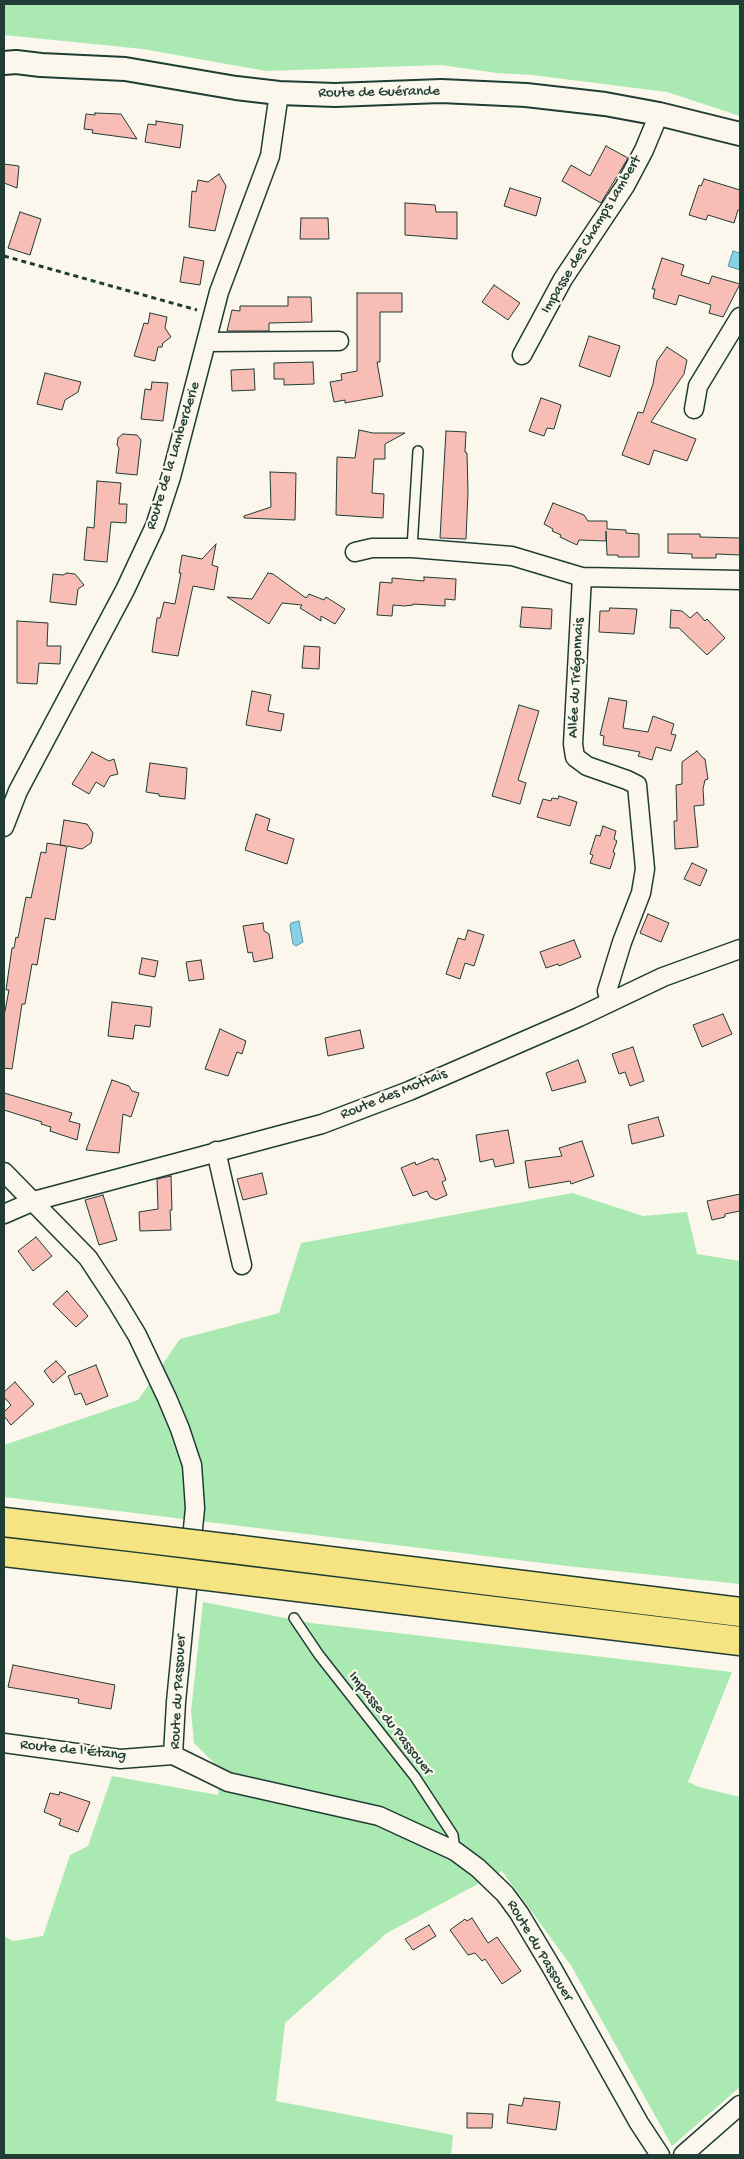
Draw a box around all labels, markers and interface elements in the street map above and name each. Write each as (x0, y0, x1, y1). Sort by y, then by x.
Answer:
street label: Route de Guérande (318, 83, 440, 103)
street label: Impasse des Champs Lambert (538, 153, 646, 317)
street label: Route de la Lamberderie (143, 380, 205, 532)
street label: Allée du Trégonnais (565, 617, 589, 739)
street label: Route des Mottais (338, 1065, 450, 1125)
street label: Route du Passouer (167, 1634, 191, 1750)
street label: Impasse du Passouer (344, 1668, 436, 1780)
street label: Route de l'Étang (19, 1736, 127, 1766)
street label: Route du Passouer (502, 1897, 576, 2005)

